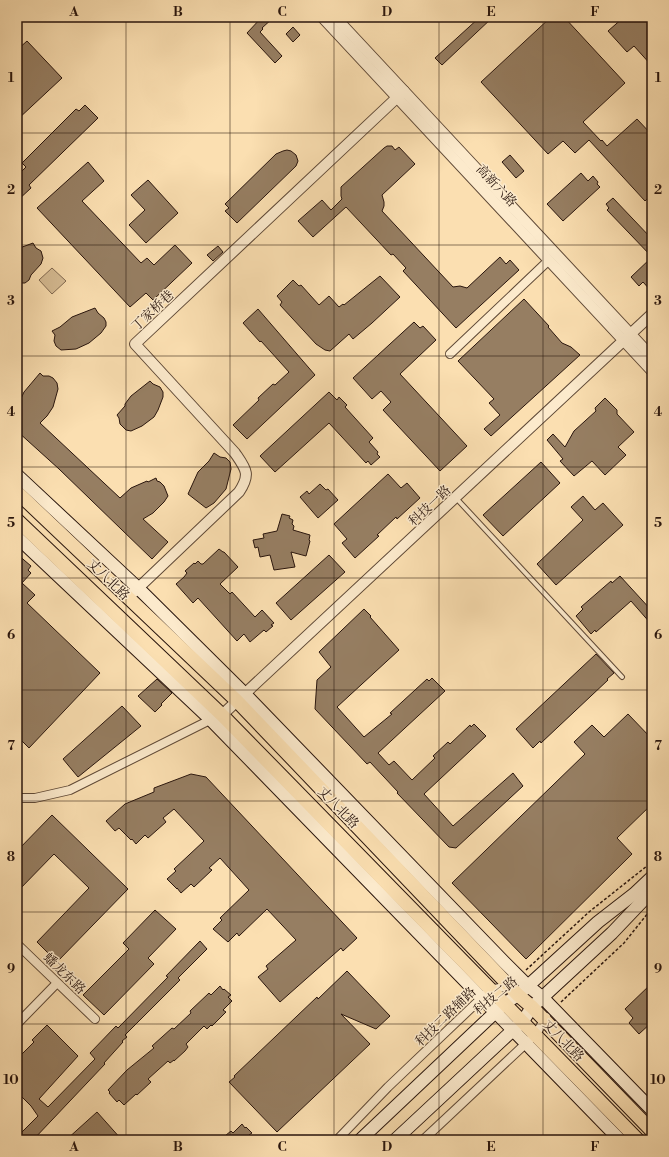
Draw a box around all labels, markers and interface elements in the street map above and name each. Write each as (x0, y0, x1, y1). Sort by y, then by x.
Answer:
text: A (68, 4, 79, 20)
text: B (173, 4, 183, 20)
text: C (277, 4, 287, 20)
text: D (382, 4, 392, 20)
text: E (486, 4, 496, 20)
text: F (590, 4, 600, 20)
text: 1 (8, 70, 15, 86)
text: 1 (655, 70, 662, 86)
street label: 高新六路 (473, 161, 520, 210)
text: 2 (7, 182, 15, 198)
text: 2 (654, 182, 662, 198)
street label: 丁家桥巷 (128, 287, 177, 334)
text: 3 (7, 293, 15, 309)
text: 3 (654, 293, 662, 309)
text: 4 (7, 404, 16, 420)
text: 4 (654, 404, 663, 420)
street label: 科技一路 (405, 482, 454, 529)
text: 5 (7, 515, 15, 531)
text: 5 (654, 515, 662, 531)
street label: 丈八北路 (84, 556, 133, 604)
text: 6 (7, 627, 15, 643)
text: 6 (654, 627, 662, 643)
text: 7 (7, 738, 15, 754)
text: 7 (654, 738, 662, 754)
street label: 丈八北路 (314, 783, 362, 832)
text: 8 (7, 849, 15, 865)
text: 8 (654, 849, 662, 865)
street label: 蟠龙东路 (40, 950, 89, 998)
text: 9 (7, 961, 15, 977)
text: 9 (654, 961, 662, 977)
street label: 科技二路 (470, 973, 521, 1018)
street label: 科技二路辅路 (412, 984, 479, 1050)
street label: 丈八北路 (539, 1016, 587, 1065)
text: 10 (3, 1072, 19, 1088)
text: 10 (650, 1072, 666, 1088)
text: A (68, 1139, 79, 1155)
text: B (173, 1139, 183, 1155)
text: C (277, 1139, 287, 1155)
text: D (382, 1139, 392, 1155)
text: E (486, 1139, 496, 1155)
text: F (590, 1139, 600, 1155)

